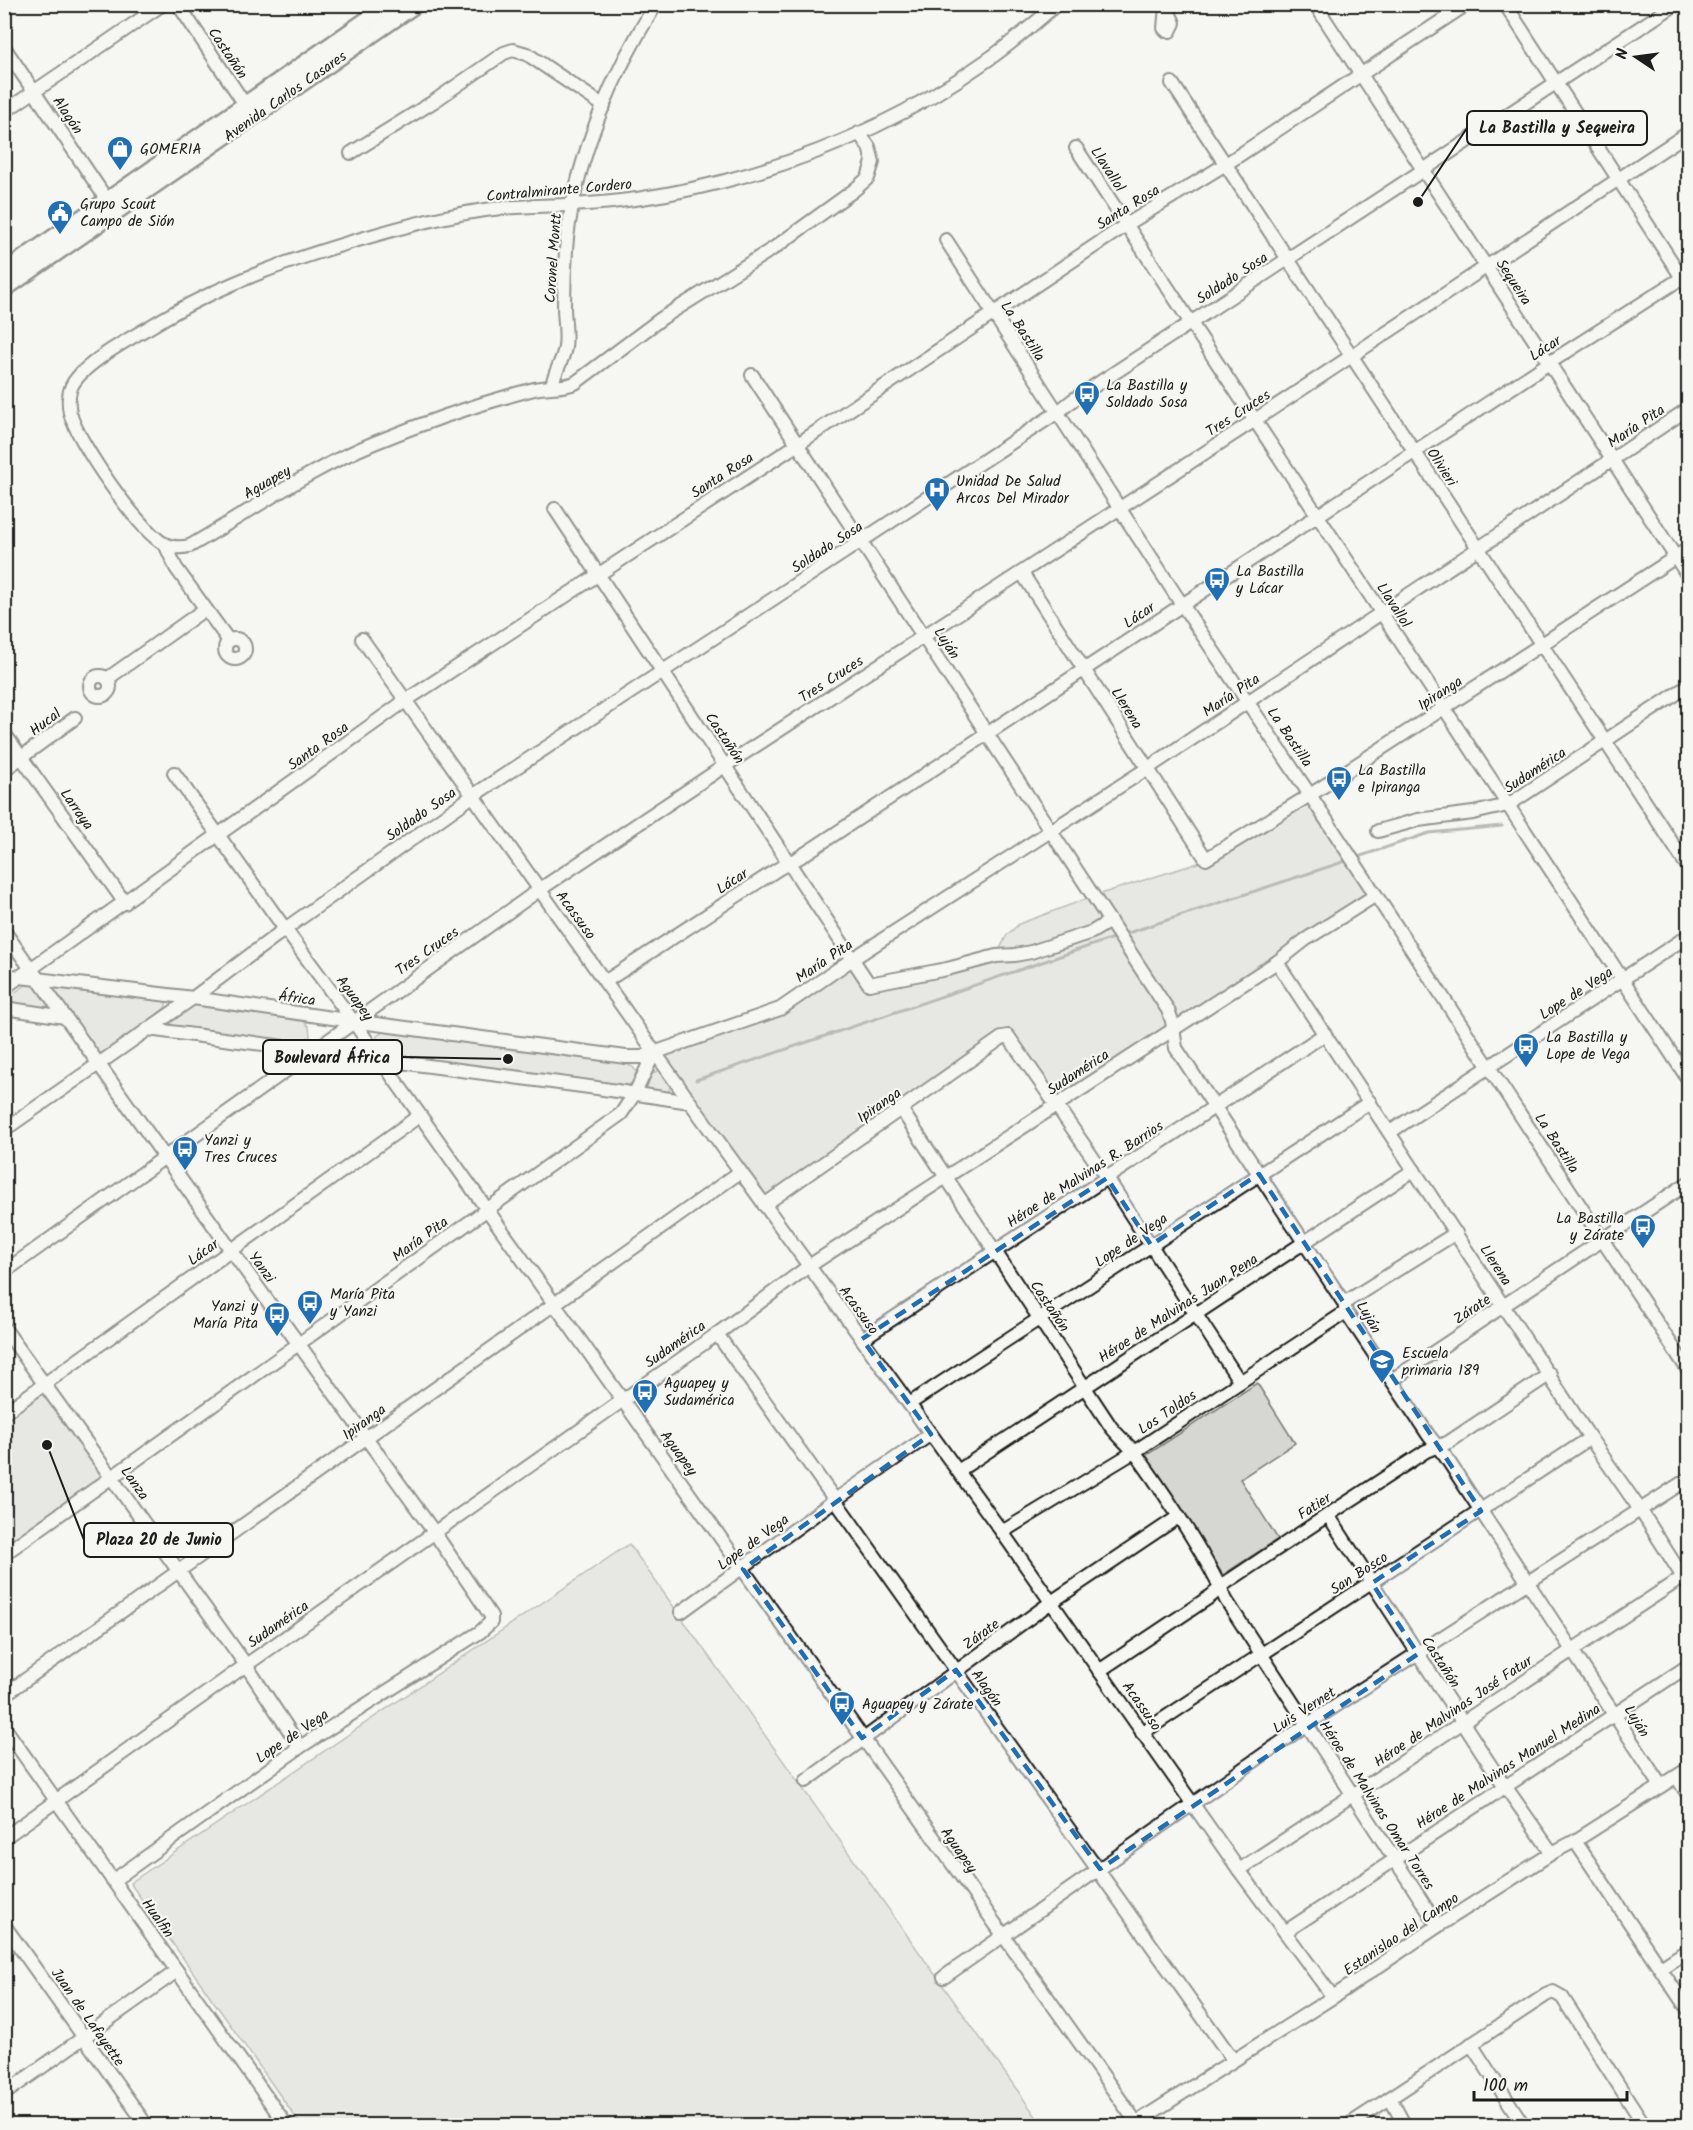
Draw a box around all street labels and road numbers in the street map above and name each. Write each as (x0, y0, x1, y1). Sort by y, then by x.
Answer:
street label: Castañón (201, 23, 253, 84)
street label: Avenida Carlos Casares (219, 45, 353, 148)
street label: Alagón (46, 92, 89, 140)
street label: Llavallol (1083, 142, 1131, 197)
street label: Contralmirante Cordero (485, 173, 633, 209)
street label: Santa Rosa (1092, 179, 1165, 237)
street label: Coronel Montt (539, 212, 569, 304)
street label: Soldado Sosa (1192, 247, 1273, 311)
street label: Sequeira (1489, 254, 1537, 311)
street label: La Bastilla (994, 297, 1051, 367)
street label: Lácar (1525, 329, 1567, 368)
street label: Tres Cruces (1201, 384, 1276, 444)
street label: María Pita (1603, 399, 1670, 455)
street label: Olivieri (1420, 444, 1463, 493)
street label: Santa Rosa (686, 446, 759, 505)
street label: Aguapey (239, 459, 297, 506)
street label: Soldado Sosa (787, 516, 868, 580)
street label: Llavallol (1369, 578, 1417, 633)
street label: Lácar (1119, 596, 1161, 635)
street label: Luján (927, 623, 966, 664)
street label: Tres Cruces (794, 650, 869, 710)
street label: María Pita (1198, 668, 1265, 724)
street label: Ipiranga (1413, 670, 1468, 717)
street label: Llerena (1104, 683, 1148, 734)
street label: Hucal (25, 703, 67, 743)
street label: La Bastilla (1260, 703, 1318, 772)
street label: Castañón (698, 708, 750, 769)
street label: Santa Rosa (283, 716, 354, 777)
street label: Sudamérica (1499, 742, 1572, 800)
street label: Soldado Sosa (381, 782, 462, 848)
street label: Larraya (53, 784, 99, 835)
street label: Lácar (712, 862, 754, 901)
street label: Acassuso (549, 886, 601, 945)
street label: Tres Cruces (391, 921, 465, 983)
street label: María Pita (791, 934, 858, 990)
street label: Lope de Vega (1535, 961, 1618, 1027)
street label: Aguapey (329, 971, 380, 1027)
street label: África (277, 985, 317, 1013)
street label: Sudamérica (1042, 1044, 1115, 1102)
street label: Ipiranga (852, 1082, 907, 1130)
street label: La Bastilla (1528, 1109, 1585, 1179)
street label: Héroe de Malvinas R. Barrios (1002, 1115, 1169, 1235)
street label: Lope de Vega (1090, 1207, 1173, 1274)
street label: María Pita (387, 1211, 454, 1269)
street label: Lácar (183, 1233, 225, 1272)
street label: Llerena (1473, 1240, 1518, 1291)
street label: Yanzi (242, 1247, 282, 1289)
street label: Héroe de Malvinas Juan Pena (1094, 1248, 1263, 1370)
street label: Castañón (1023, 1276, 1075, 1337)
street label: Acassuso (832, 1281, 884, 1340)
street label: Zárate (1449, 1288, 1496, 1331)
street label: Luján (1349, 1297, 1387, 1338)
street label: Sudamérica (640, 1315, 711, 1375)
street label: Los Toldos (1133, 1384, 1202, 1441)
street label: Ipiranga (337, 1399, 392, 1447)
street label: Aguapey (653, 1426, 704, 1482)
street label: Lanza (114, 1462, 155, 1506)
street label: Fatier (1293, 1486, 1337, 1527)
street label: Lope de Vega (713, 1508, 795, 1577)
street label: San Bosco (1326, 1546, 1394, 1602)
street label: Sudamérica (243, 1595, 314, 1655)
street label: Zárate (958, 1613, 1005, 1657)
street label: Castañón (1414, 1632, 1466, 1693)
street label: Héroe de Malvinas José Fatur (1369, 1649, 1539, 1774)
street label: Alagón (964, 1665, 1008, 1713)
street label: Acassuso (1115, 1677, 1167, 1737)
street label: Luis Vernet (1268, 1681, 1341, 1740)
street label: Héroe de Malvinas Manuel Medina (1411, 1698, 1606, 1836)
street label: Luján (1617, 1701, 1655, 1742)
street label: Lope de Vega (251, 1703, 334, 1770)
street label: Héroe de Malvinas Omar Torres (1312, 1716, 1441, 1896)
street label: Aguapey (934, 1823, 983, 1879)
street label: Estanislao del Campo (1339, 1887, 1465, 1983)
street label: Hualfin (135, 1894, 180, 1943)
street label: Juan de Lafayette (44, 1963, 130, 2072)

